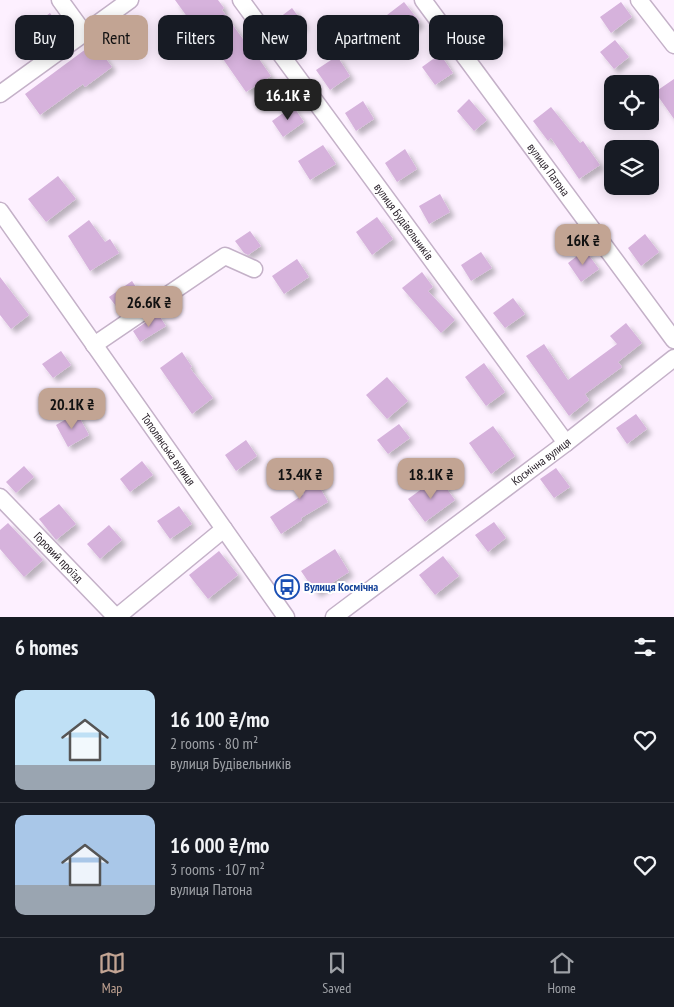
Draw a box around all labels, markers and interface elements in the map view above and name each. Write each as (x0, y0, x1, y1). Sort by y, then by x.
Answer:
chip: Buy (15, 15, 74, 60)
chip: Rent (84, 15, 148, 60)
chip: Filters (158, 15, 233, 60)
chip: New (243, 15, 307, 60)
chip: Apartment (317, 15, 419, 60)
chip: House (429, 15, 503, 60)
map controls (604, 75, 659, 195)
button: locate (604, 75, 659, 130)
pin: 16.1K ₴ (242, 78, 334, 121)
text: 16.1K ₴ (265, 85, 311, 105)
street label: вулиця Патона (524, 140, 573, 199)
button: layers (604, 140, 659, 195)
street label: вулиця Будівельників (371, 180, 437, 263)
pin: 16K ₴ (548, 224, 618, 266)
text: 16K ₴ (566, 230, 600, 250)
pin: 26.6K ₴ (103, 286, 195, 328)
text: 26.6K ₴ (126, 292, 172, 312)
pin: 20.1K ₴ (26, 388, 118, 430)
text: 20.1K ₴ (49, 394, 95, 414)
street label: Тополянська вулиця (138, 411, 199, 489)
street label: Космічна вулиця (508, 434, 574, 488)
pin: 13.4K ₴ (254, 458, 346, 500)
pin: 18.1K ₴ (385, 458, 477, 500)
text: 13.4K ₴ (277, 464, 323, 484)
text: 18.1K ₴ (408, 464, 454, 484)
street label: Горовий проїзд (31, 529, 87, 586)
bus stop icon: Вулиця Космічна (274, 574, 300, 600)
place label: Вулиця Космічна (304, 579, 378, 594)
icon: filters (631, 633, 659, 661)
text: 6 homes (15, 634, 78, 661)
text: 16 100 ₴/mo (170, 706, 269, 733)
icon: home (55, 710, 115, 770)
icon: heart (631, 726, 659, 754)
text: 2 rooms · 80 m² (170, 733, 258, 753)
text: вулиця Будівельників (170, 753, 291, 773)
text: 16 000 ₴/mo (170, 832, 269, 859)
icon: home (55, 835, 115, 895)
icon: heart (631, 851, 659, 879)
text: 3 rooms · 107 m² (170, 859, 265, 879)
text: вулиця Патона (170, 879, 252, 899)
tab: Map (98, 949, 126, 997)
tab: Saved (322, 949, 351, 997)
tab: Home (547, 949, 576, 997)

